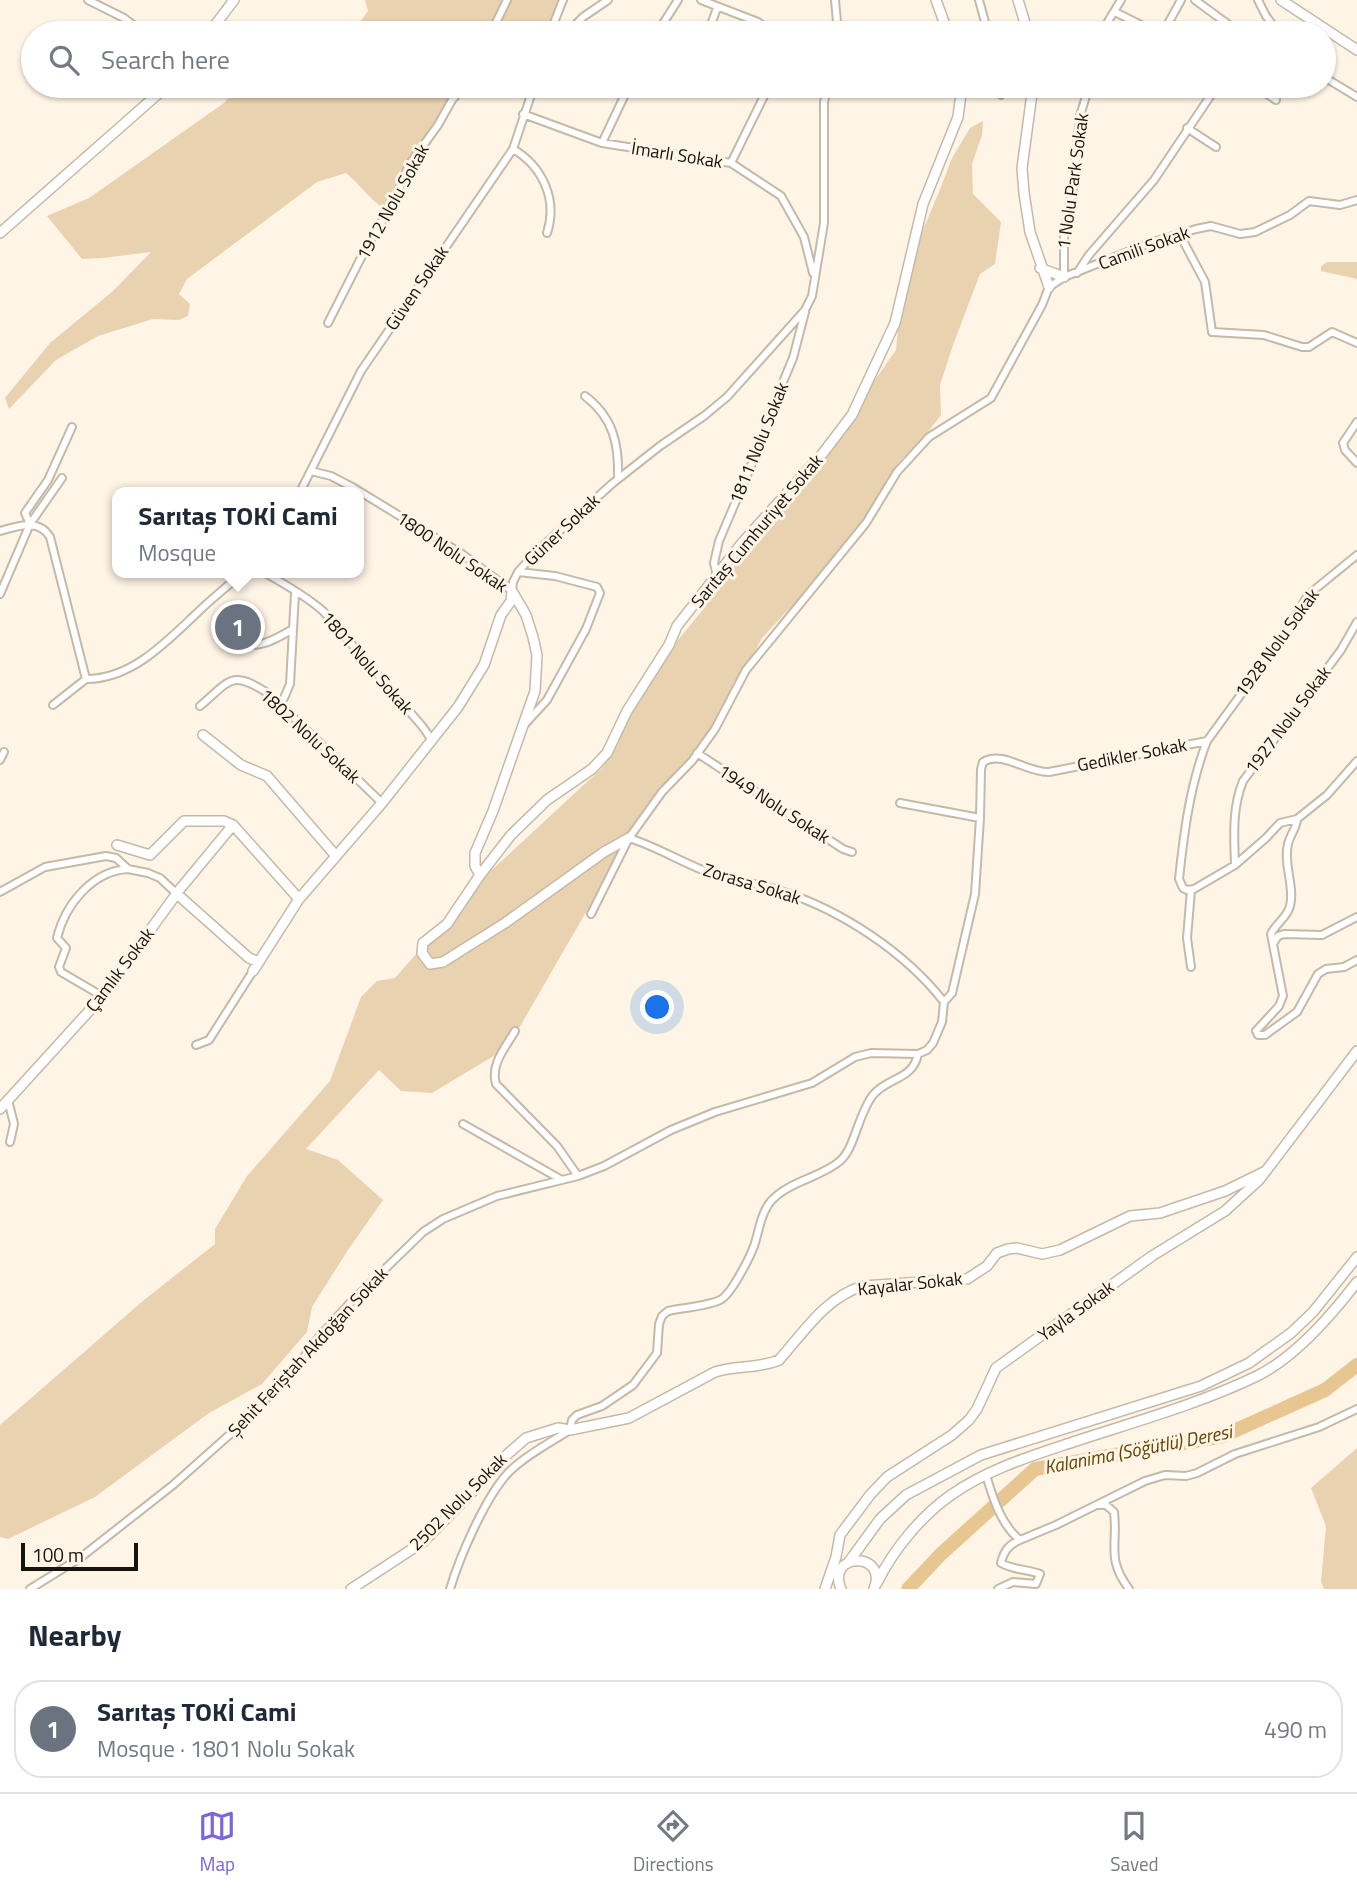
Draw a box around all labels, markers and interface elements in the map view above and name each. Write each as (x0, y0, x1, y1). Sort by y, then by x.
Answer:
search box (21, 21, 1336, 98)
text: Search here (101, 40, 230, 79)
icon: search (45, 41, 83, 79)
street label: 1 Nolu Park Sokak (1050, 111, 1095, 251)
street label: İmarlı Sokak (629, 134, 725, 175)
street label: 1912 Nolu Sokak (349, 138, 436, 265)
street label: Camili Sokak (1094, 218, 1194, 277)
street label: Güven Sokak (378, 240, 455, 336)
street label: 1811 Nolu Sokak (722, 378, 795, 508)
street label: Sarıtaş Cumhuriyet Sokak (684, 448, 829, 613)
popup (112, 487, 364, 578)
street label: Güner Sokak (518, 487, 606, 572)
text: Sarıtaş TOKİ Cami (138, 496, 338, 535)
street label: 1800 Nolu Sokak (391, 504, 514, 599)
text: Mosque (138, 535, 216, 570)
street label: 1928 Nolu Sokak (1228, 582, 1326, 703)
pin: 1 (215, 601, 261, 653)
street label: 1801 Nolu Sokak (315, 605, 420, 720)
street label: 1927 Nolu Sokak (1238, 660, 1337, 779)
street label: 1802 Nolu Sokak (254, 682, 367, 790)
street label: Gedikler Sokak (1075, 731, 1189, 778)
street label: 1949 Nolu Sokak (713, 757, 836, 850)
street label: Zorasa Sokak (700, 856, 805, 911)
street label: Çamlık Sokak (79, 921, 161, 1018)
your location (640, 990, 674, 1024)
street label: Şehit Feriştah Akdoğan Sokak (221, 1260, 394, 1443)
street label: Kayalar Sokak (856, 1265, 964, 1302)
street label: Yayla Sokak (1032, 1273, 1120, 1348)
water label: Kalanima (Söğütlü) Deresi (1042, 1416, 1236, 1481)
street label: 2502 Nolu Sokak (402, 1446, 513, 1557)
scale bar (21, 1540, 138, 1572)
text: 100 m (32, 1540, 84, 1569)
text: Nearby (28, 1612, 121, 1658)
text: Sarıtaş TOKİ Cami (97, 1692, 297, 1731)
text: 1 (47, 1712, 59, 1747)
text: 490 m (1264, 1712, 1327, 1747)
text: Mosque · 1801 Nolu Sokak (97, 1731, 355, 1766)
tab: Map (198, 1807, 236, 1878)
tab: Directions (633, 1807, 714, 1878)
tab: Saved (1110, 1807, 1159, 1878)

